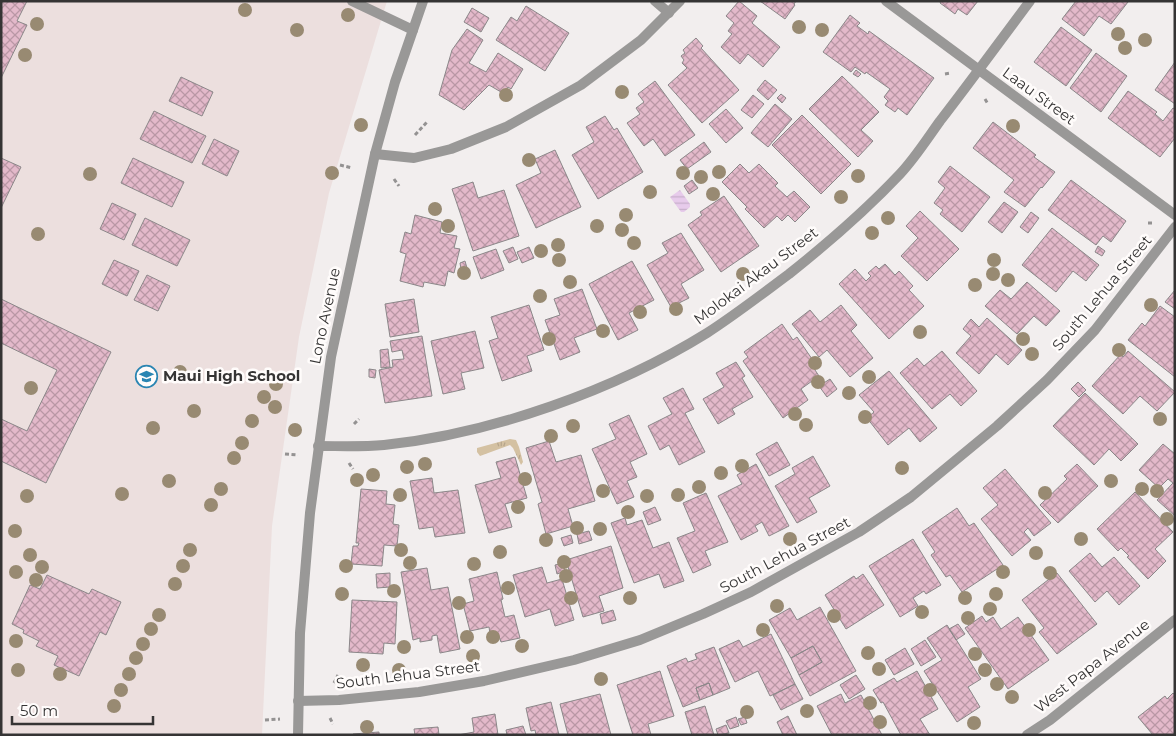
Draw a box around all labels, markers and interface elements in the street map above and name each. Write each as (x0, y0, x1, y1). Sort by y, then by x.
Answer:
street label: Laau Street (999, 63, 1080, 129)
street label: Molokai Akau Street (690, 223, 822, 329)
street label: South Lehua Street (1048, 231, 1155, 354)
street label: Lono Avenue (305, 266, 344, 366)
school or university icon: Maui High School (135, 364, 159, 388)
place label: Maui High School (163, 366, 300, 385)
street label: South Lehua Street (716, 512, 853, 597)
street label: West Papa Avenue (1030, 615, 1153, 717)
street label: South Lehua Street (335, 656, 481, 693)
scale bar (12, 694, 154, 726)
text: 50 m (20, 701, 58, 720)

